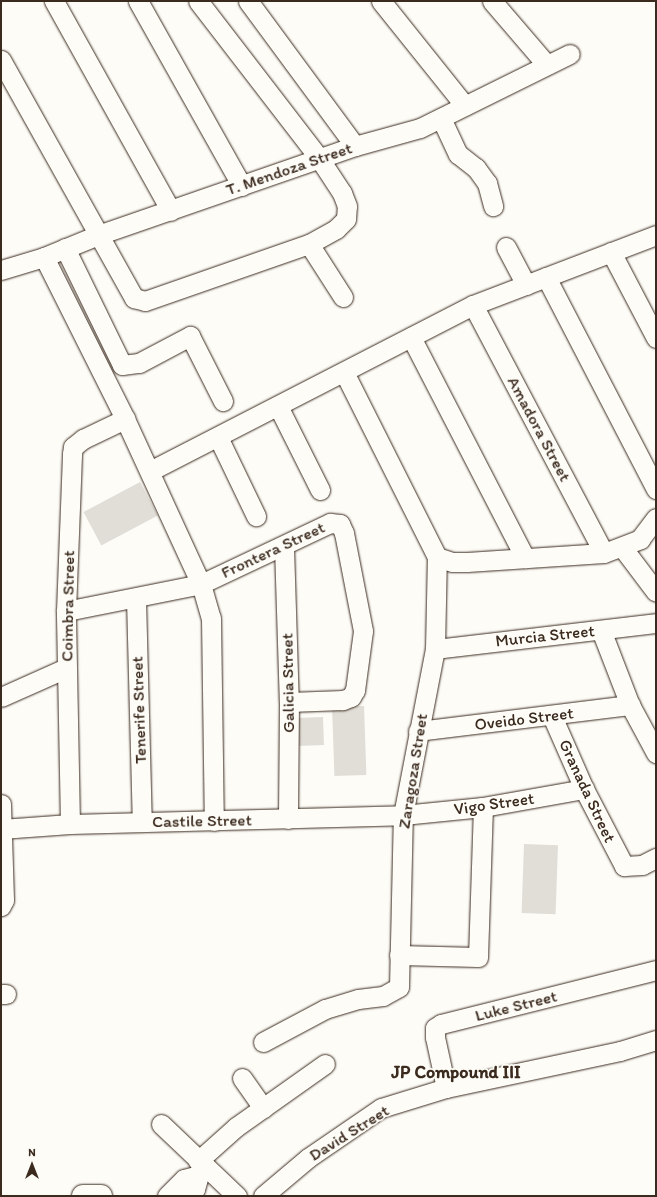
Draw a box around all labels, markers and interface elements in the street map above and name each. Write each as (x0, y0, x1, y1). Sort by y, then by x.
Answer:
street label: T. Mendoza Street (223, 138, 355, 200)
street label: Amadora Street (503, 373, 575, 485)
street label: Frontera Street (218, 517, 328, 583)
street label: Coimbra Street (57, 550, 79, 662)
street label: Murcia Street (495, 621, 595, 651)
street label: Galicia Street (277, 633, 299, 733)
street label: Tenerife Street (127, 656, 151, 764)
street label: Oveido Street (474, 703, 574, 735)
street label: Zaragoza Street (394, 712, 432, 830)
street label: Granada Street (554, 736, 620, 846)
street label: Vigo Street (453, 788, 535, 820)
street label: Castile Street (152, 810, 252, 832)
street label: Luke Street (473, 986, 559, 1026)
district label: JP Compound III (391, 1061, 521, 1083)
street label: David Street (305, 1100, 393, 1166)
north arrow (12, 1145, 52, 1185)
text: N (28, 1146, 36, 1159)

